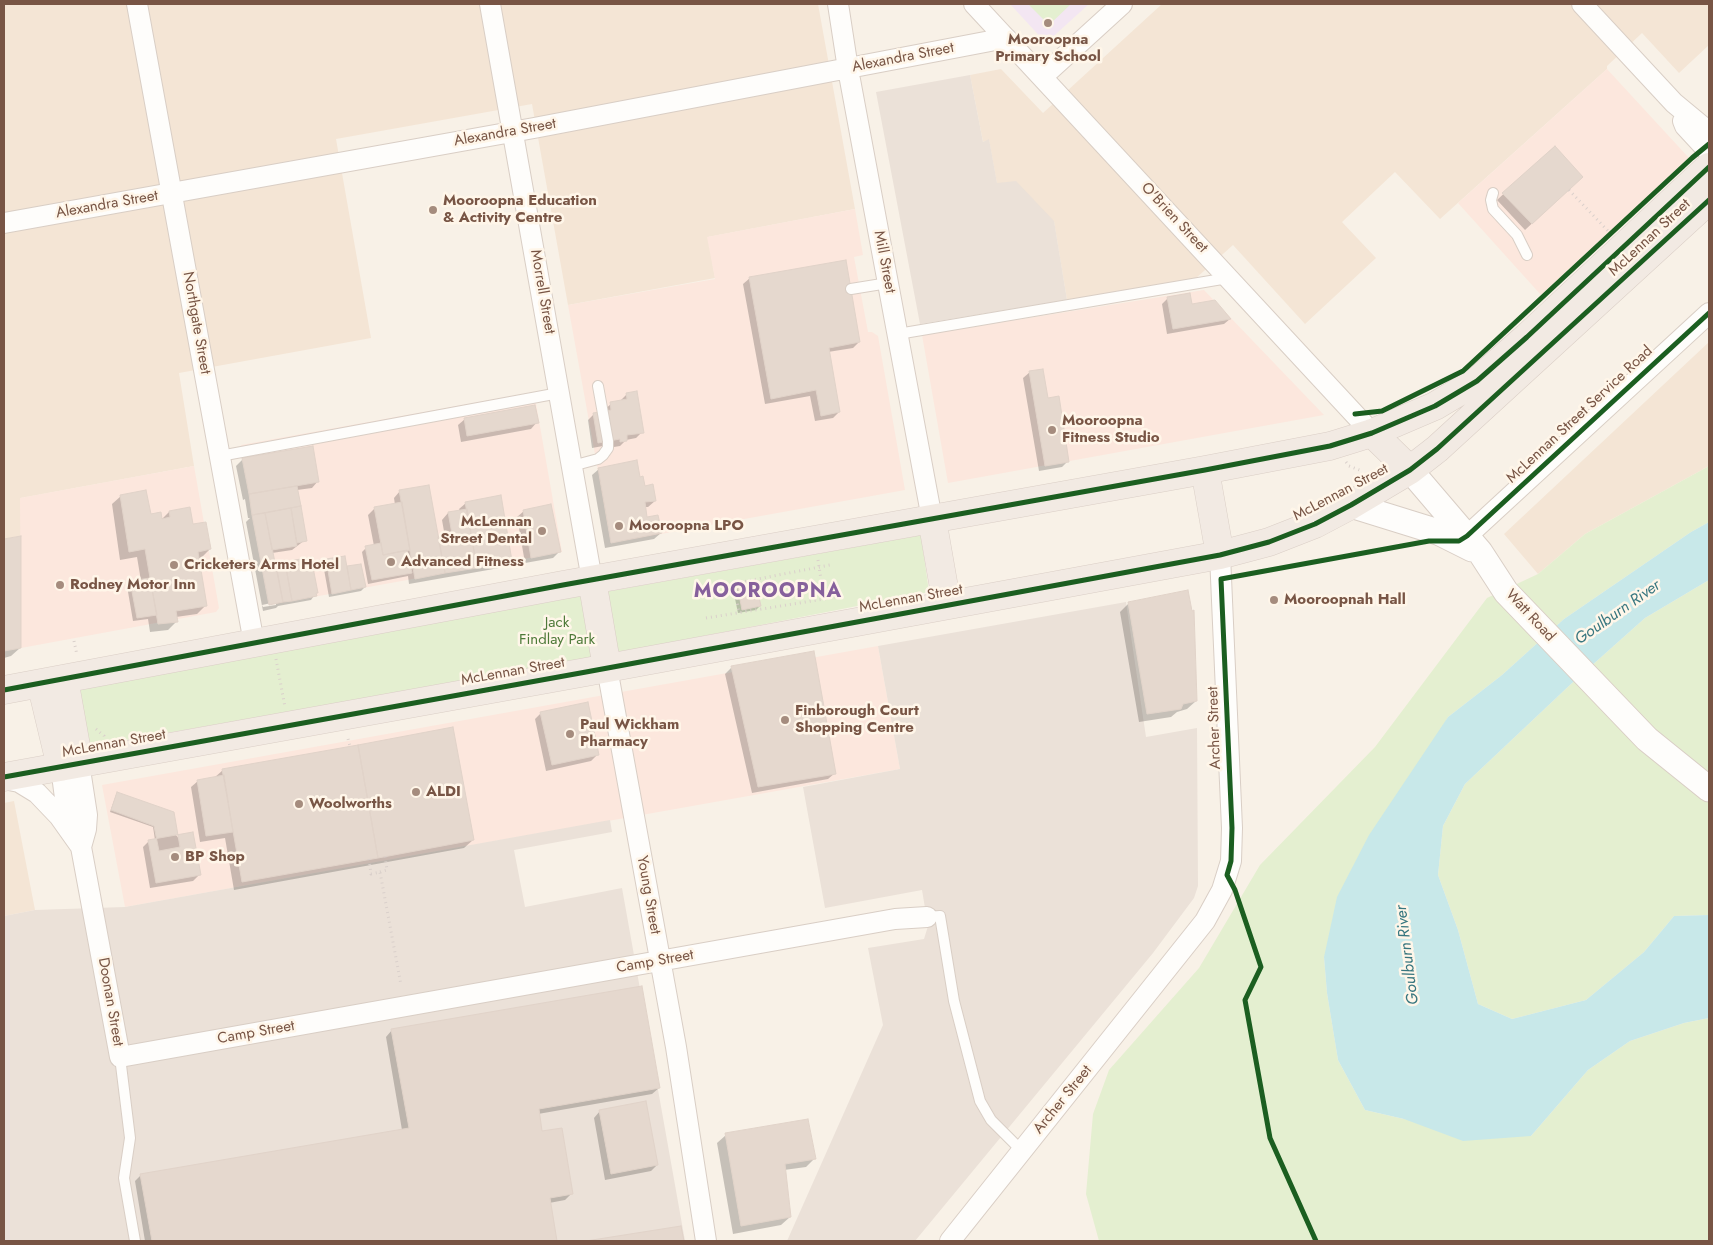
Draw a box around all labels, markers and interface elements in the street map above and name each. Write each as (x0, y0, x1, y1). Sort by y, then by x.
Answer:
marker: Mooroopna Primary School (1042, 17, 1054, 29)
place label: Mooroopna Primary School (995, 31, 1101, 66)
street label: Alexandra Street (851, 39, 955, 77)
street label: Alexandra Street (453, 115, 557, 151)
street label: O'Brien Street (1137, 179, 1211, 257)
street label: Alexandra Street (55, 187, 159, 223)
place label: Mooroopna Education & Activity Centre (443, 192, 597, 227)
street label: McLennan Street (1605, 196, 1695, 280)
marker: Mooroopna Education & Activity Centre (427, 204, 439, 216)
street label: Mill Street (869, 229, 899, 295)
street label: Morrell Street (526, 248, 558, 336)
street label: Northgate Street (178, 270, 214, 376)
street label: McLennan Street Service Road (1503, 343, 1657, 487)
place label: Mooroopna Fitness Studio (1062, 412, 1160, 447)
marker: Mooroopna Fitness Studio (1046, 424, 1058, 436)
street label: McLennan Street (1290, 460, 1392, 526)
place label: McLennan Street Dental (440, 513, 532, 548)
place label: Mooroopna LPO (629, 517, 744, 535)
marker: Mooroopna LPO (613, 520, 625, 532)
marker: McLennan Street Dental (536, 525, 548, 537)
place label: Advanced Fitness (401, 553, 524, 571)
place label: Cricketers Arms Hotel (184, 556, 339, 574)
marker: Advanced Fitness (385, 556, 397, 568)
marker: Cricketers Arms Hotel (168, 559, 180, 571)
place label: Rodney Motor Inn (70, 576, 196, 594)
water label: Goulburn River (1571, 576, 1665, 650)
marker: Rodney Motor Inn (54, 579, 66, 591)
district label: MOOROOPNA (693, 580, 843, 604)
street label: McLennan Street (858, 581, 964, 617)
street label: Watt Road (1501, 586, 1559, 646)
place label: Mooroopnah Hall (1284, 591, 1406, 609)
marker: Mooroopnah Hall (1268, 594, 1280, 606)
park label: Jack Findlay Park (519, 614, 595, 649)
street label: McLennan Street (460, 654, 566, 690)
street label: Archer Street (1205, 686, 1225, 770)
place label: Finborough Court Shopping Centre (795, 702, 919, 737)
marker: Finborough Court Shopping Centre (779, 714, 791, 726)
place label: Paul Wickham Pharmacy (580, 716, 679, 751)
street label: McLennan Street (61, 726, 167, 762)
marker: Paul Wickham Pharmacy (564, 728, 576, 740)
place label: ALDI (426, 783, 461, 801)
marker: ALDI (410, 786, 422, 798)
place label: Woolworths (309, 795, 392, 813)
marker: Woolworths (293, 798, 305, 810)
place label: BP Shop (185, 848, 245, 866)
marker: BP Shop (169, 851, 181, 863)
street label: Young Street (632, 854, 664, 936)
water label: Goulburn River (1392, 904, 1424, 1006)
street label: Camp Street (615, 946, 695, 978)
street label: Doonan Street (93, 956, 127, 1048)
street label: Camp Street (216, 1017, 296, 1049)
street label: Archer Street (1030, 1062, 1096, 1138)

